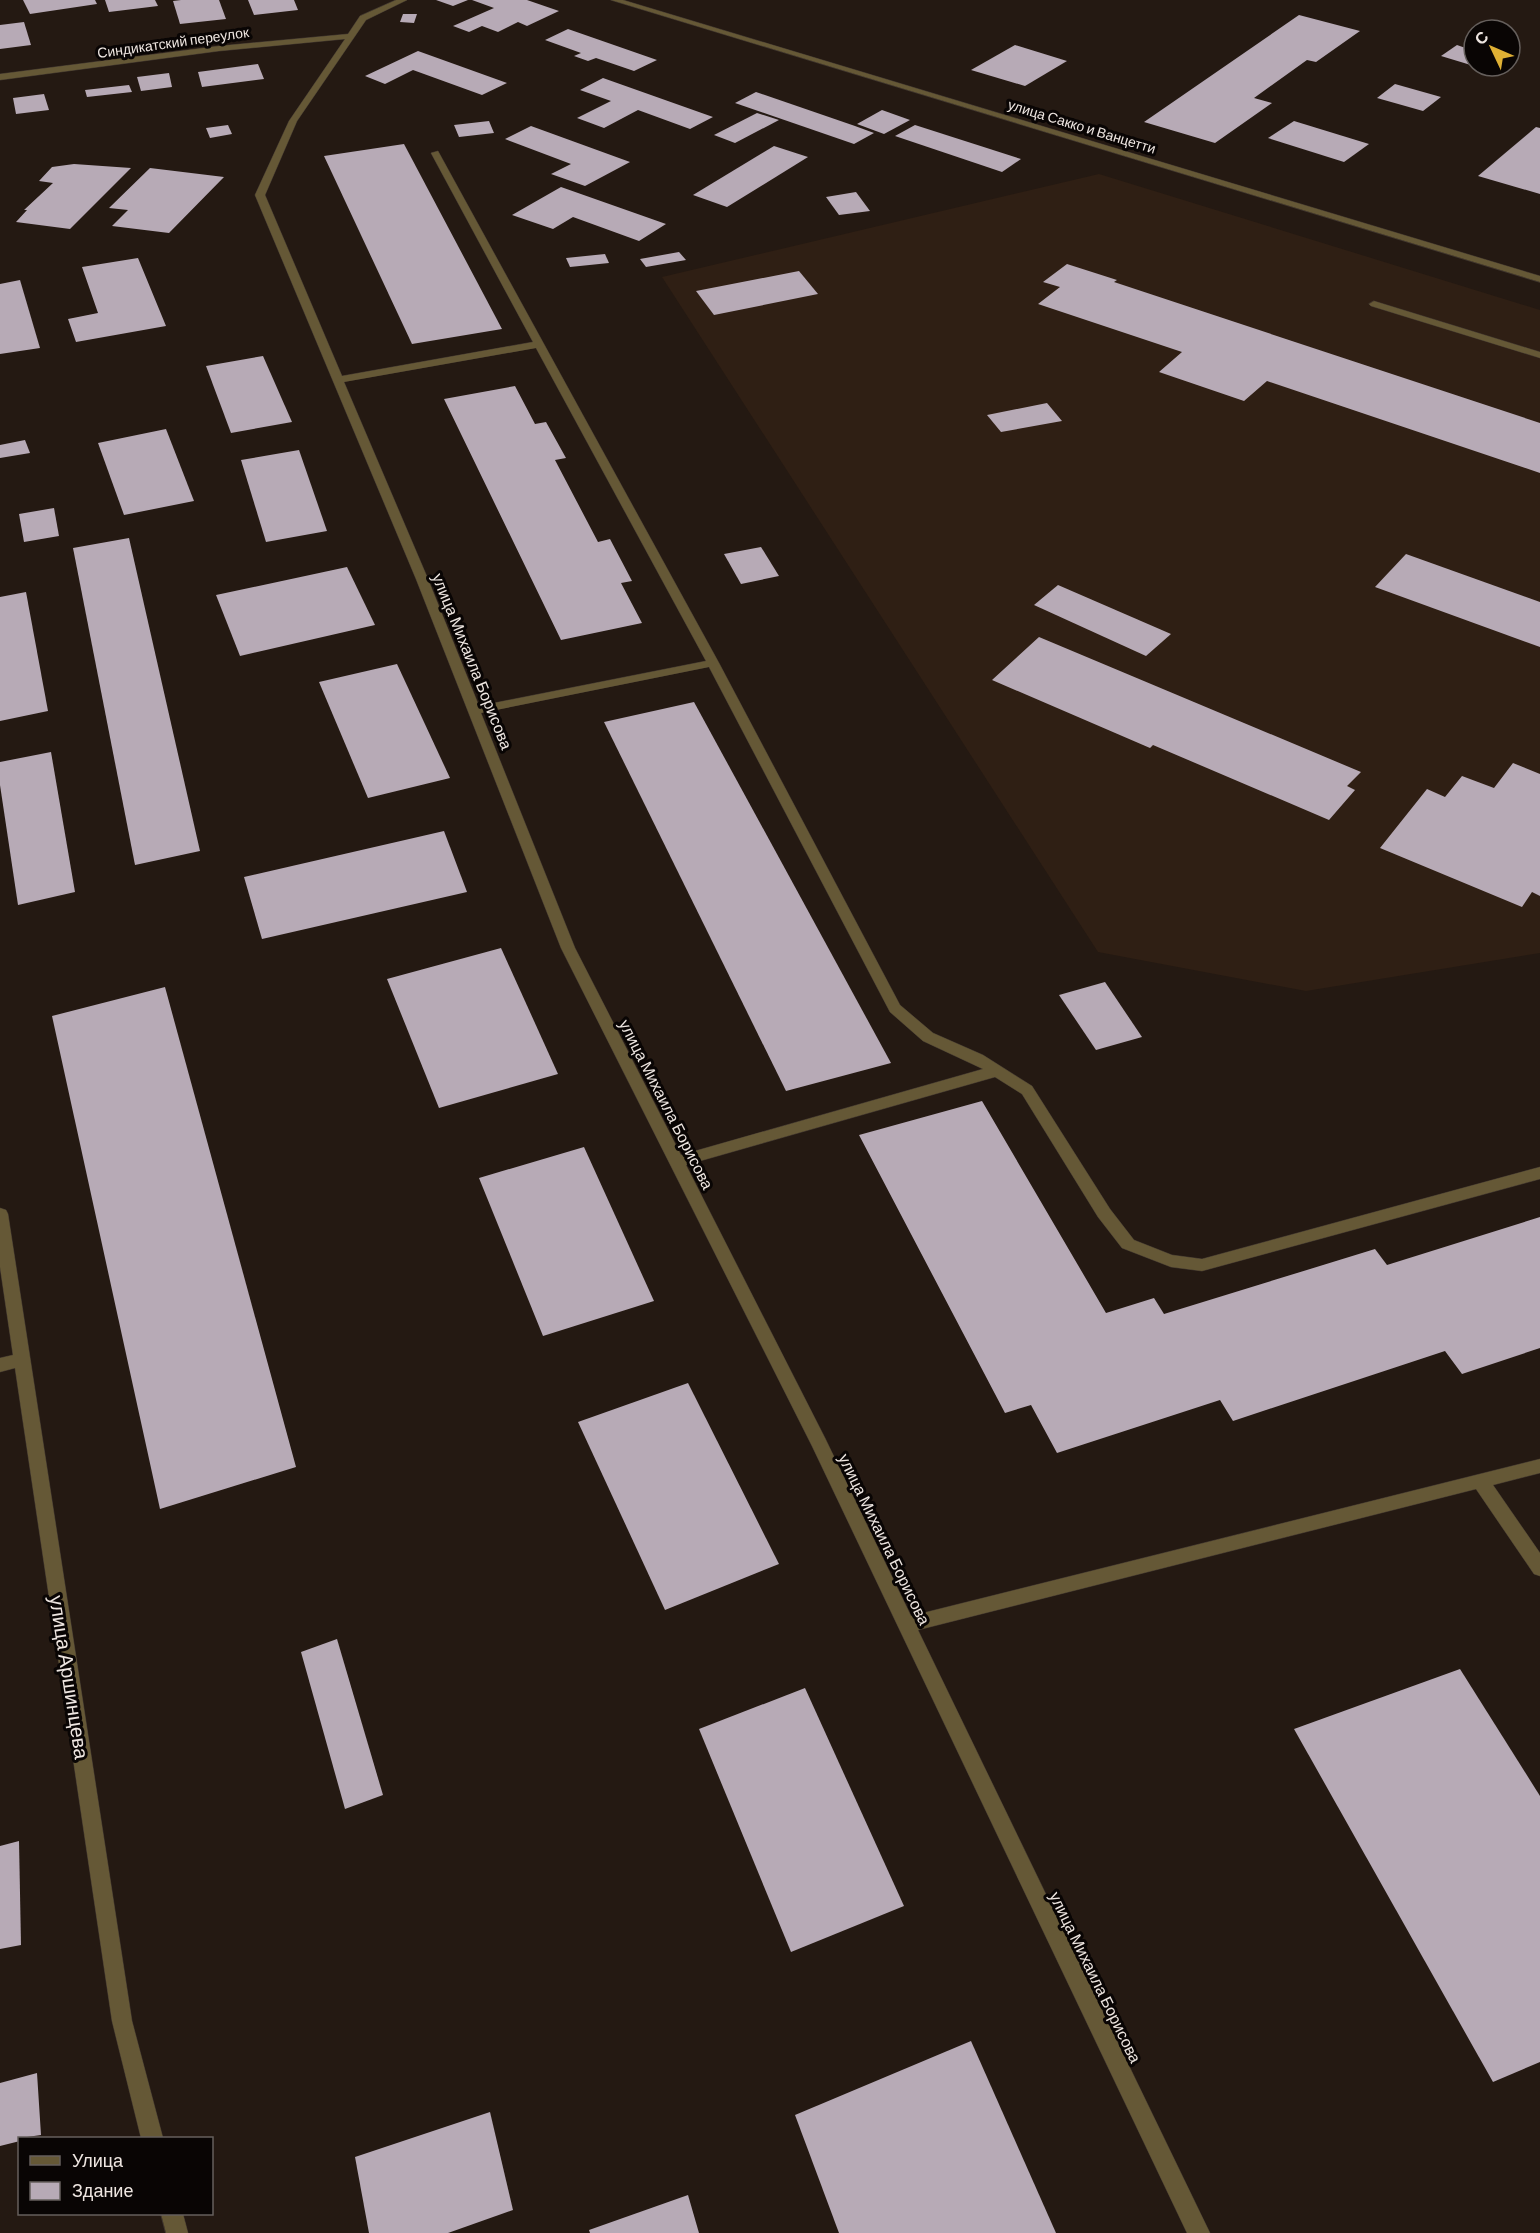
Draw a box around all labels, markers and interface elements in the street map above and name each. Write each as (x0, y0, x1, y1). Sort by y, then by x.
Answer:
north arrow (1462, 18, 1522, 78)
street label: Синдикатский переулок (96, 23, 251, 61)
text: С (1470, 26, 1492, 48)
street label: улица Сакко и Ванцетти (1006, 95, 1158, 157)
street label: улица Михаила Борисова (429, 570, 517, 752)
street label: улица Михаила Борисова (616, 1016, 718, 1192)
street label: улица Михаила Борисова (835, 1450, 935, 1628)
street label: улица Аршинцева (45, 1593, 95, 1762)
street label: улица Михаила Борисова (1046, 1888, 1146, 2066)
legend (18, 2137, 213, 2215)
text: Улица (72, 2149, 124, 2171)
text: Здание (72, 2179, 133, 2201)

